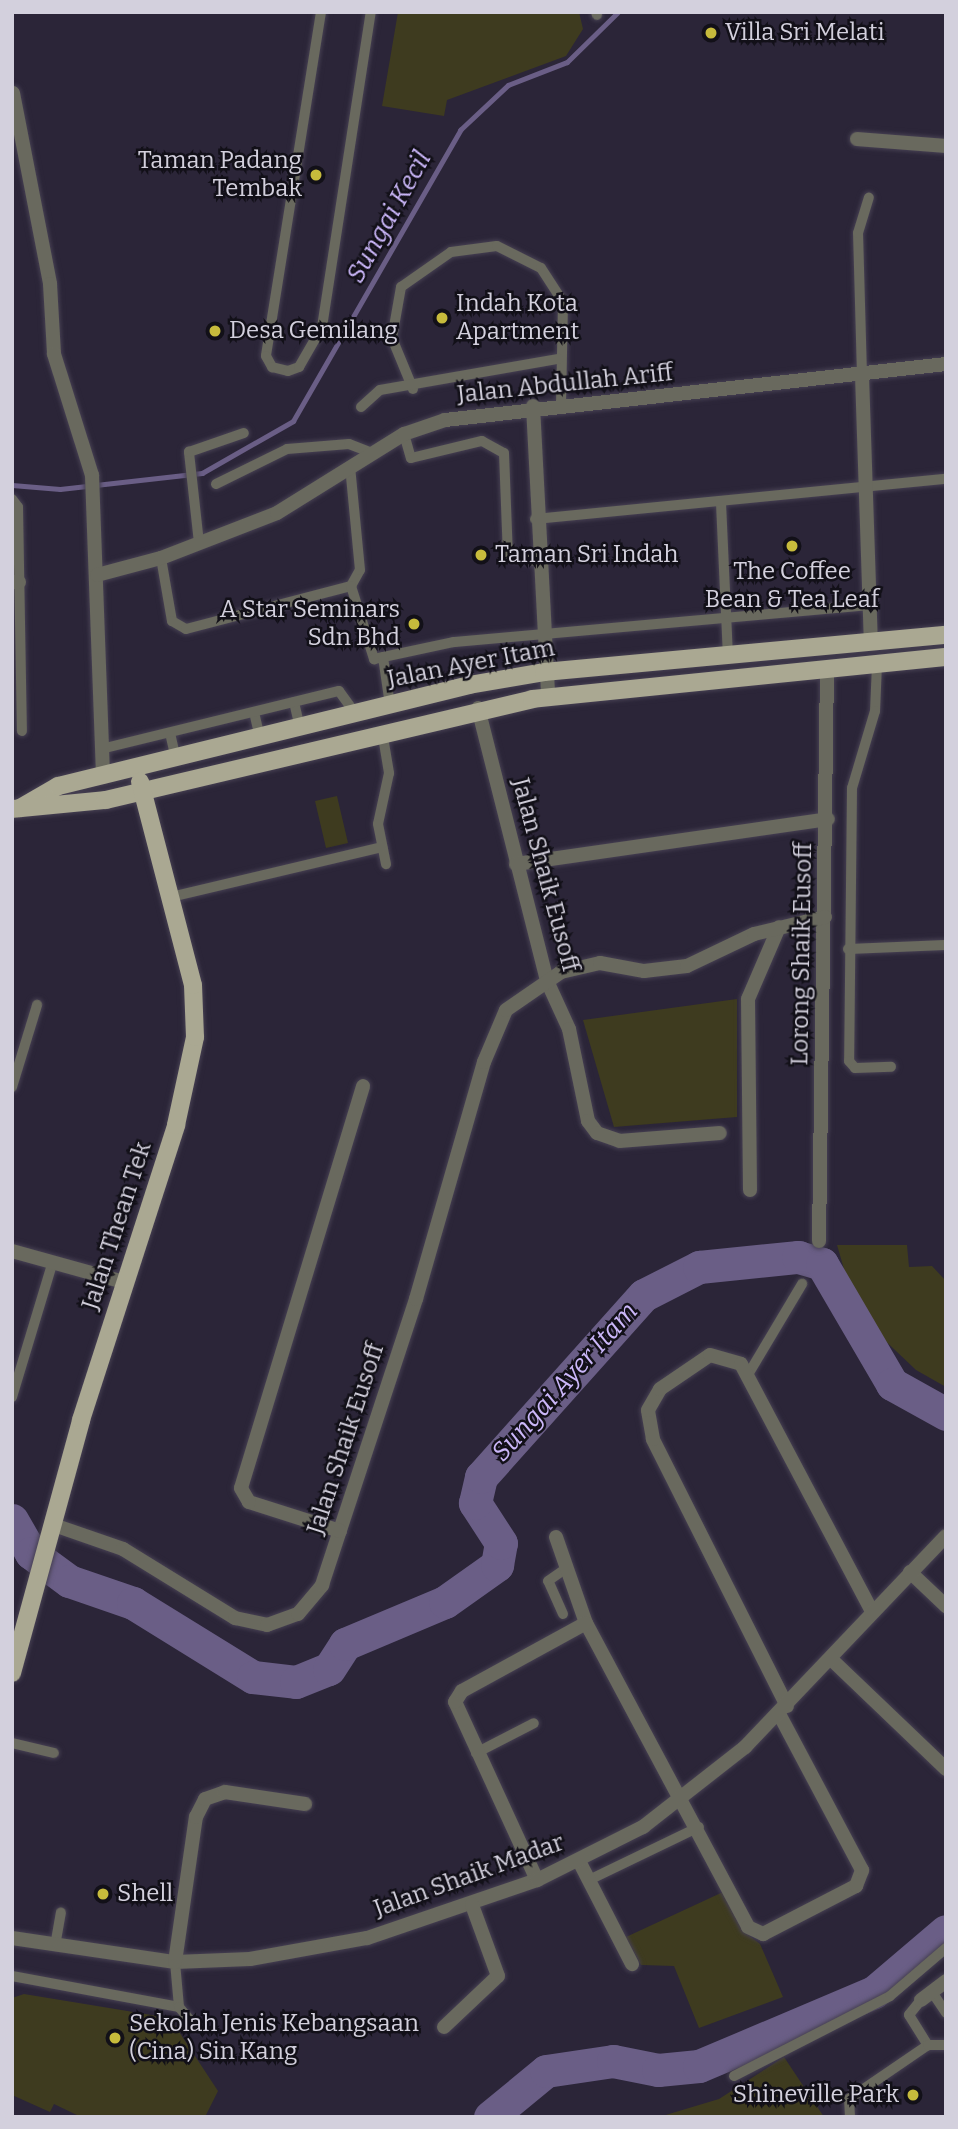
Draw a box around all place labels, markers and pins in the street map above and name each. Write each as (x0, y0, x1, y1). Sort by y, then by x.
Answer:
place label: Villa Sri Melati (725, 19, 885, 47)
marker: Villa Sri Melati (703, 25, 719, 41)
place label: Taman Padang Tembak (138, 147, 302, 203)
marker: Taman Padang Tembak (308, 167, 324, 183)
place label: Indah Kota Apartment (456, 290, 579, 346)
marker: Indah Kota Apartment (434, 310, 450, 326)
place label: Desa Gemilang (229, 317, 398, 345)
marker: Desa Gemilang (207, 323, 223, 339)
marker: The Coffee Bean & Tea Leaf (784, 538, 800, 554)
place label: Taman Sri Indah (495, 541, 678, 569)
marker: Taman Sri Indah (473, 547, 489, 563)
place label: The Coffee Bean & Tea Leaf (705, 558, 879, 614)
place label: A Star Seminars Sdn Bhd (220, 596, 400, 652)
marker: A Star Seminars Sdn Bhd (406, 616, 422, 632)
place label: Shell (117, 1880, 173, 1908)
marker: Shell (95, 1886, 111, 1902)
place label: Sekolah Jenis Kebangsaan (Cina) Sin Kang (129, 2010, 419, 2066)
marker: Sekolah Jenis Kebangsaan (Cina) Sin Kang (107, 2030, 123, 2046)
place label: Shineville Park (733, 2081, 899, 2109)
marker: Shineville Park (905, 2087, 921, 2103)

